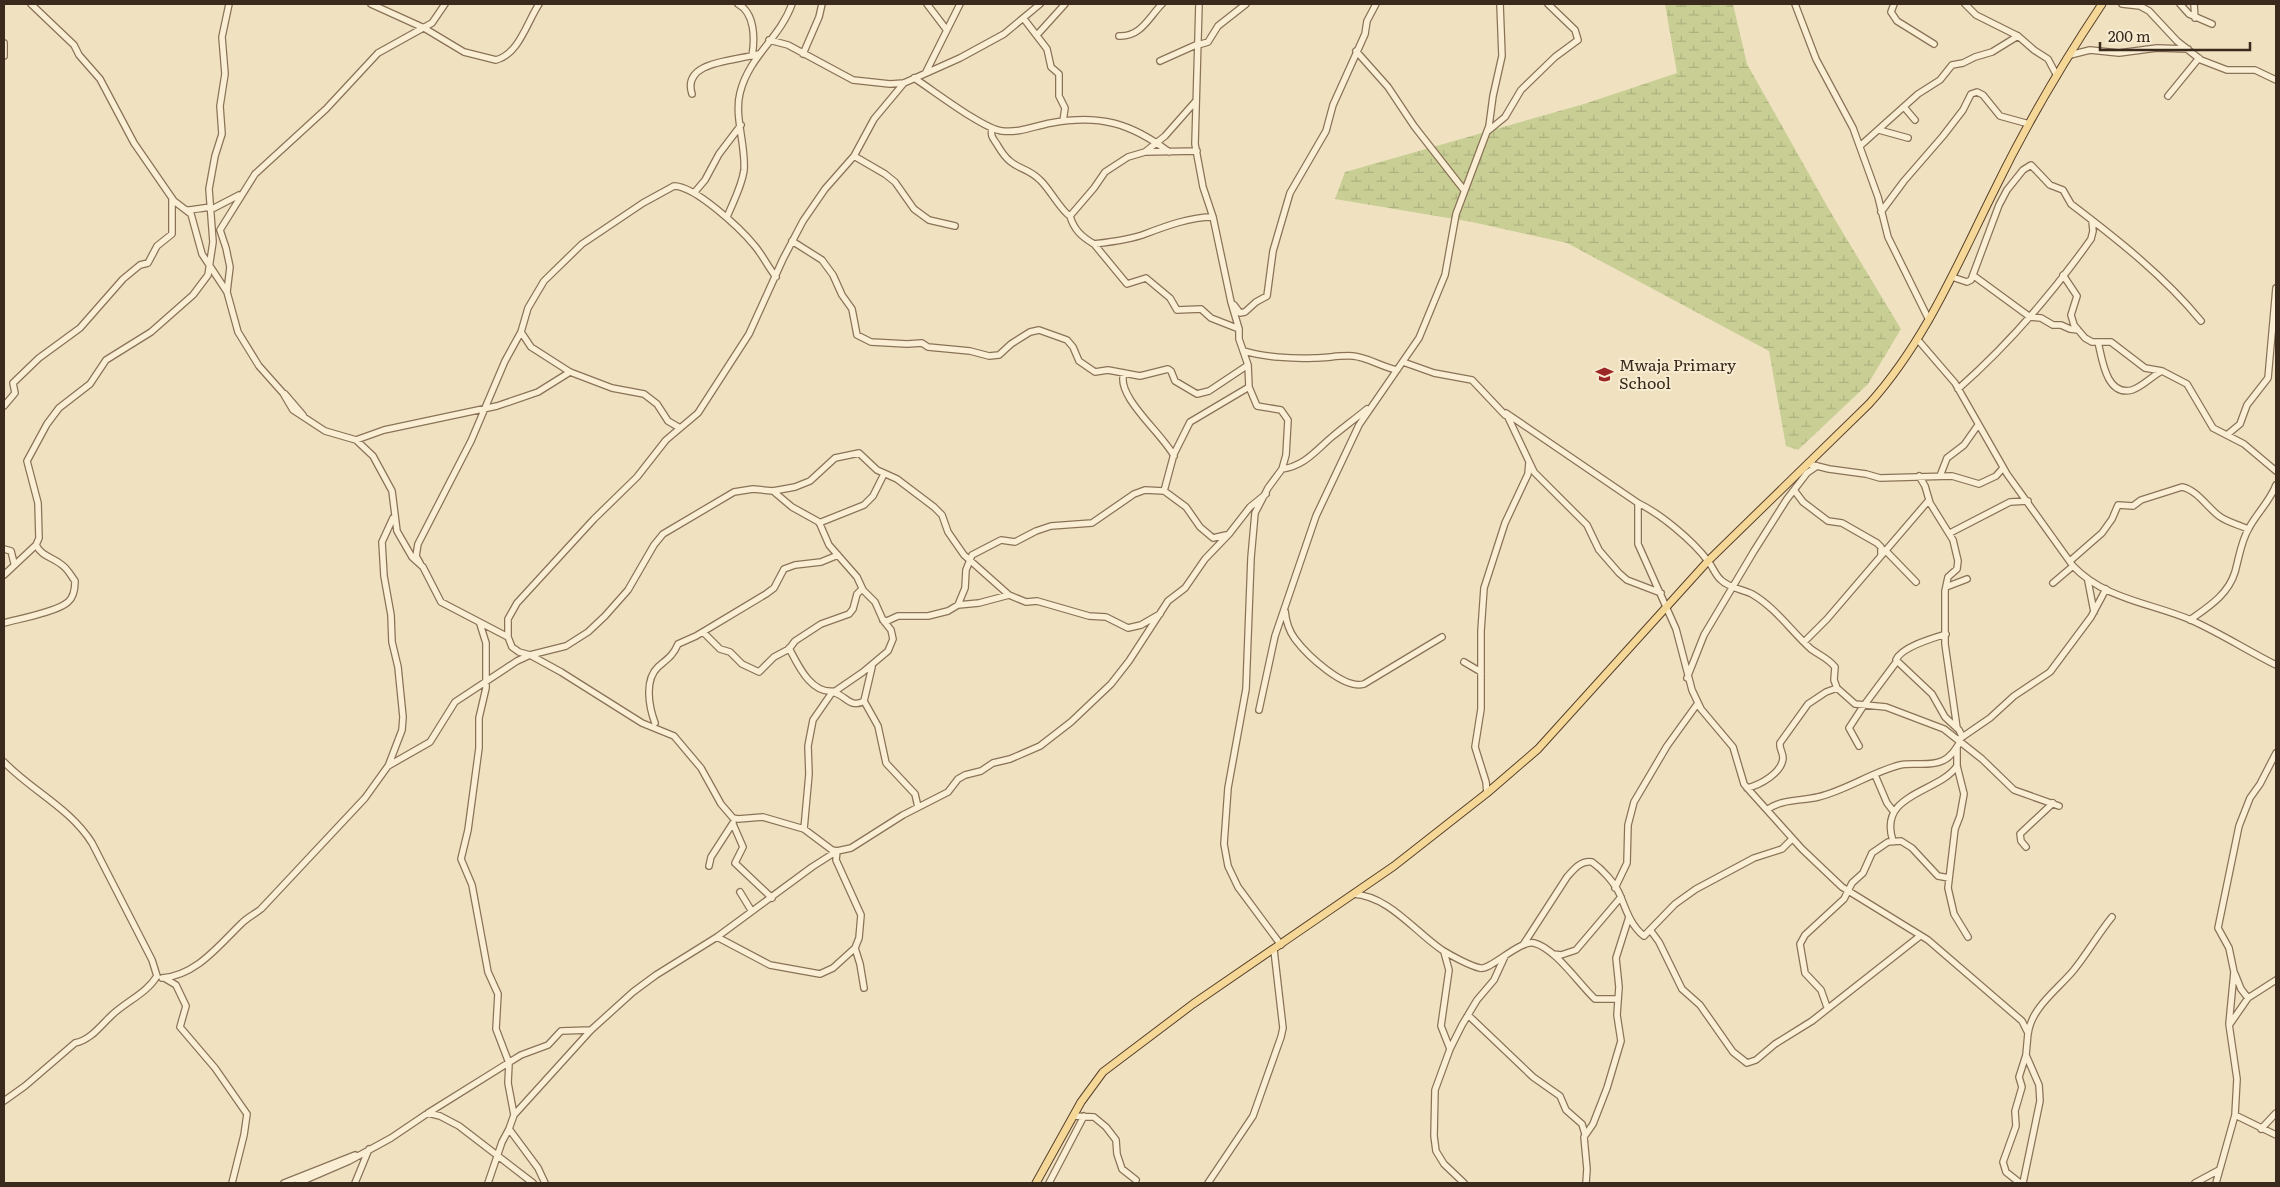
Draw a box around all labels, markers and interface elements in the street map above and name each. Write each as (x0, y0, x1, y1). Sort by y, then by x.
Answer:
scale bar (2100, 20, 2250, 52)
text: 200 m (2108, 24, 2151, 47)
place label: Mwaja Primary School (1619, 352, 1737, 394)
school or university icon: Mwaja Primary School (1595, 364, 1615, 384)

